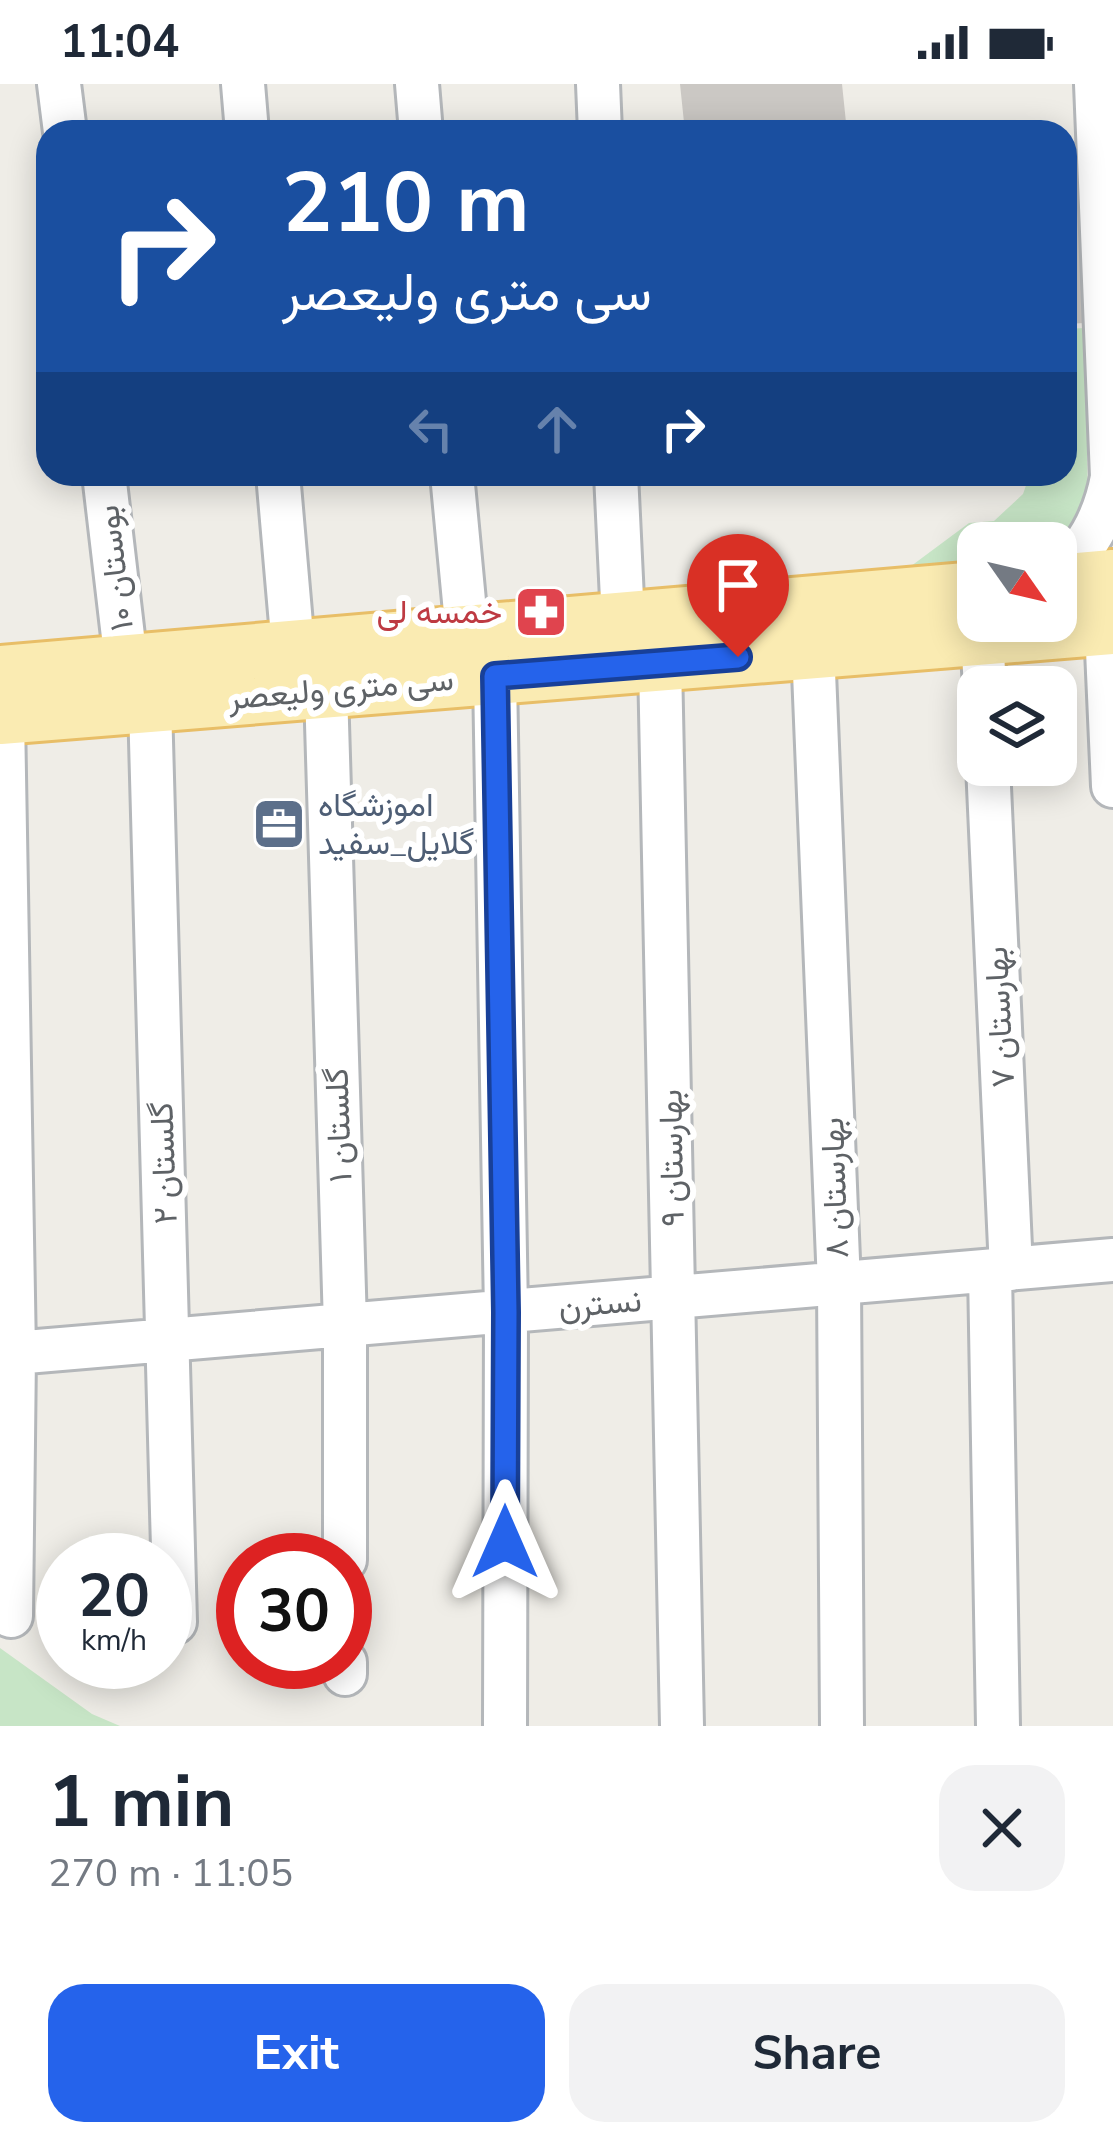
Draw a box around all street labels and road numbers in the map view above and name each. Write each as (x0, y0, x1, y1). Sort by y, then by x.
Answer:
street label: بوستان ۱۰ (85, 503, 145, 633)
street label: سی متری ولیعصر (225, 657, 456, 721)
street label: بهارستان ۷ (974, 945, 1026, 1089)
street label: گلستان ۱ (315, 1067, 363, 1183)
street label: بهارستان ۹ (648, 1089, 696, 1227)
street label: گلستان ۲ (139, 1101, 189, 1225)
street label: بهارستان ۸ (810, 1117, 860, 1259)
street label: نسترن (557, 1278, 643, 1330)

